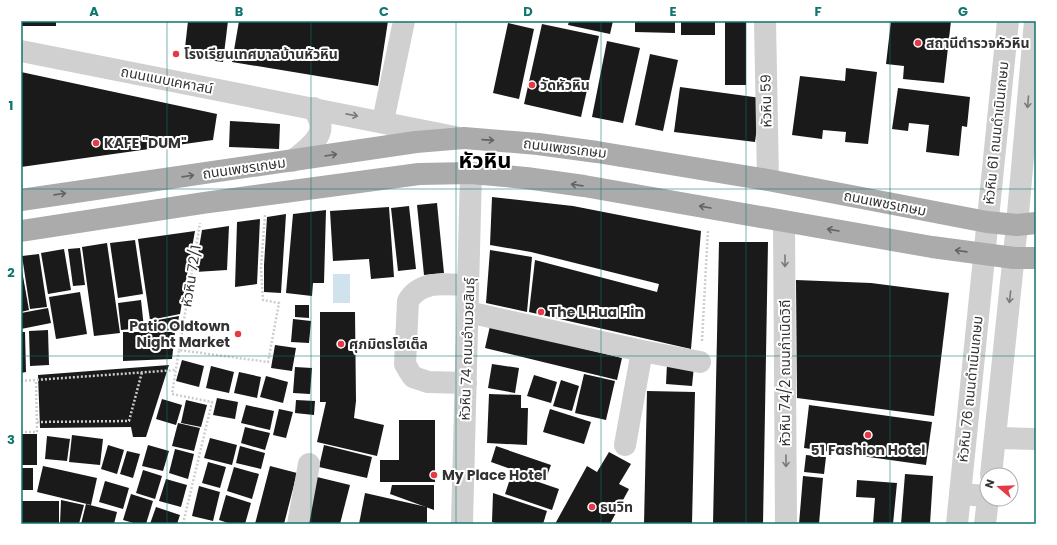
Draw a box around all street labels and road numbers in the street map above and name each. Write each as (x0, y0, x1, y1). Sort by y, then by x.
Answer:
street label: หัวหิน 61 ถนนดำเนินเกษม (979, 60, 1013, 206)
street label: ถนนแนบเคหาสน์ (119, 61, 215, 99)
street label: หัวหิน 59 (756, 74, 776, 128)
street label: ถนนเพชรเกษม (522, 133, 608, 163)
street label: ถนนเพชรเกษม (201, 152, 287, 184)
street label: ถนนเพชรเกษม (842, 185, 928, 221)
street label: หัวหิน 72/1 (176, 244, 206, 308)
street label: หัวหิน 74 ถนนอำนวยสินธุ์ (455, 277, 479, 421)
street label: หัวหิน 74/2 ถนนกำเนิดวิถี (775, 300, 795, 446)
street label: หัวหิน 76 ถนนดำเนินเกษม (952, 315, 988, 463)

